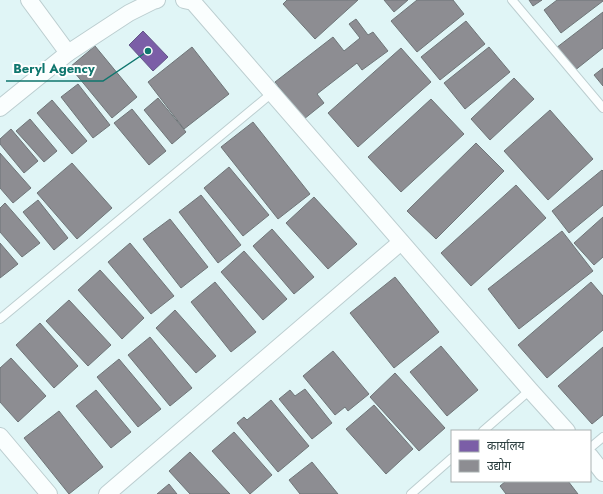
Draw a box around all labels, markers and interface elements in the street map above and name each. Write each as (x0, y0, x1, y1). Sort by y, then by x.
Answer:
callout: Beryl Agency (6, 56, 103, 81)
text: Beryl Agency (13, 59, 95, 78)
legend (451, 430, 591, 482)
text: कार्यालय (487, 437, 526, 455)
text: उद्योग (487, 457, 511, 475)

